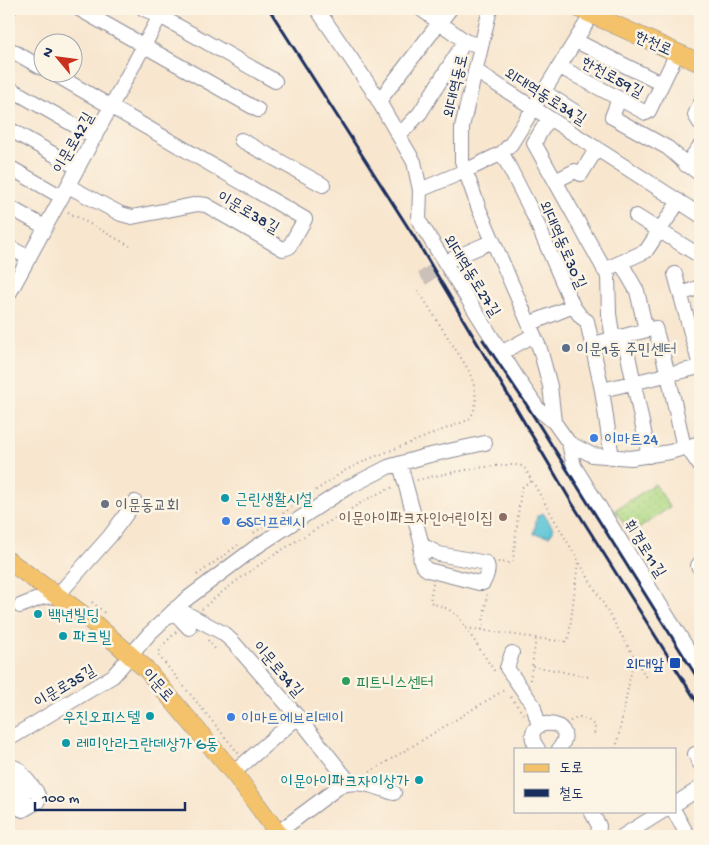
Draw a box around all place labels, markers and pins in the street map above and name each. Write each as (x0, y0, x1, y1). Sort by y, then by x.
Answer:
marker: 이문1동 주민센터 (560, 342, 572, 354)
place label: 이문1동 주민센터 (576, 342, 676, 361)
marker: 이마트24 (588, 432, 600, 444)
place label: 이마트24 (604, 432, 658, 451)
place label: 근린생활시설 (235, 491, 312, 511)
marker: 근린생활시설 (219, 492, 231, 504)
marker: 이문동교회 (99, 498, 111, 510)
place label: 이문동교회 (115, 498, 179, 517)
place label: 이문아이파크자인어린이집 (339, 511, 493, 530)
marker: 이문아이파크자인어린이집 (497, 511, 509, 523)
marker: GS더프레시 (220, 515, 232, 527)
place label: GS더프레시 (236, 515, 305, 534)
marker: 백년빌딩 (32, 608, 44, 620)
place label: 백년빌딩 (48, 608, 100, 627)
marker: 파크빌 (57, 630, 69, 642)
place label: 파크빌 (73, 630, 112, 649)
marker: 외대앞 (668, 656, 682, 670)
place label: 외대앞 (625, 657, 664, 676)
marker: 피트니스센터 (340, 675, 352, 687)
place label: 피트니스센터 (356, 675, 433, 694)
place label: 우진오피스텔 (63, 710, 140, 729)
marker: 우진오피스텔 (144, 710, 156, 722)
marker: 이마트에브리데이 (225, 711, 237, 723)
place label: 이마트에브리데이 (241, 711, 344, 730)
marker: 레미안라그란데상가 G동 (60, 737, 72, 749)
place label: 레미안라그란데상가 G동 (76, 737, 219, 756)
place label: 이문아이파크자이상가 (280, 774, 409, 793)
marker: 이문아이파크자이상가 (413, 774, 425, 786)

